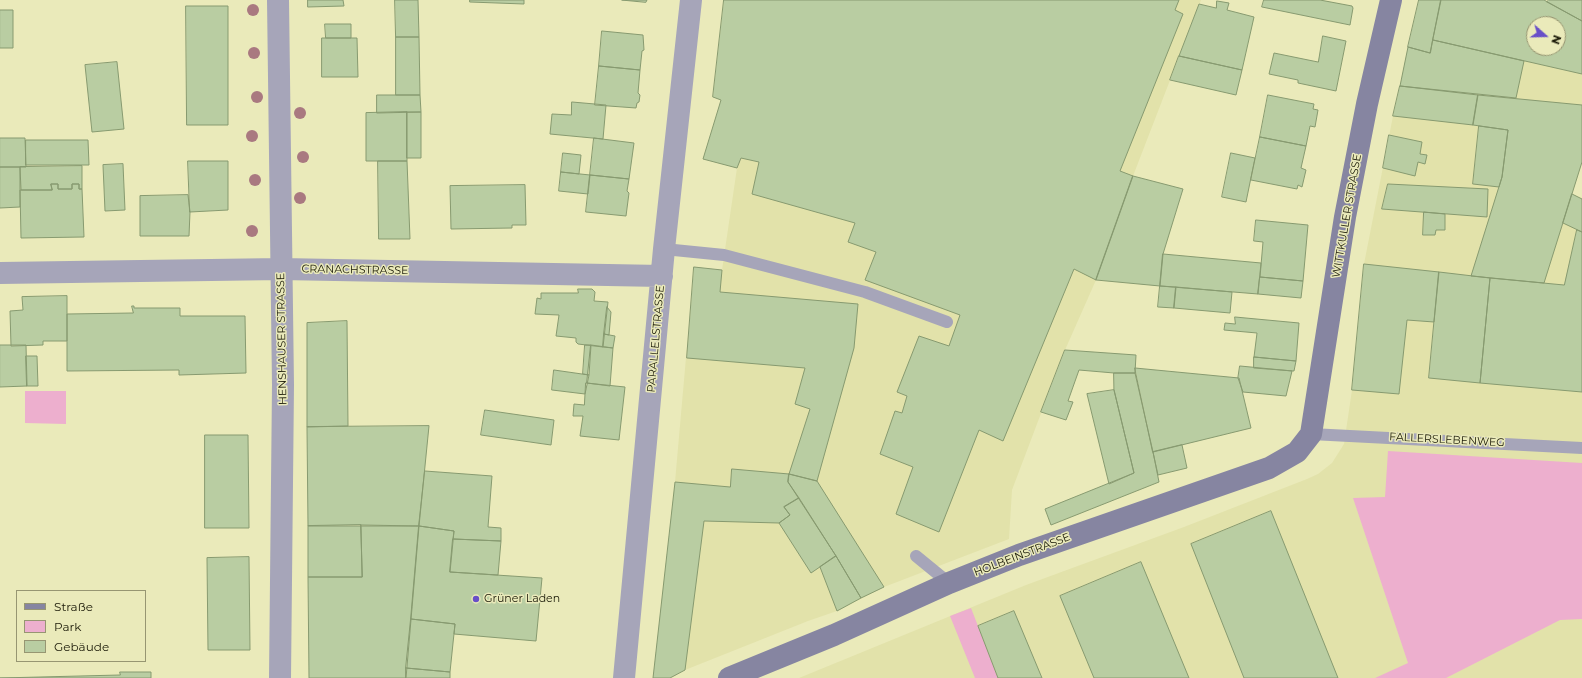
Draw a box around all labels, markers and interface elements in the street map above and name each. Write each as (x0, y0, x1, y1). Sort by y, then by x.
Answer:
north arrow (1526, 16, 1566, 56)
text: N (1548, 33, 1564, 46)
street label: WITTKULLER STRASSE (1330, 153, 1364, 279)
street label: CRANACHSTRASSE (301, 262, 409, 278)
street label: HENSHAUSER STRASSE (274, 273, 290, 405)
street label: PARALLELSTRASSE (645, 285, 667, 393)
street label: FALLERSLEBENWEG (1389, 430, 1505, 450)
street label: HOLBEINSTRASSE (972, 531, 1072, 579)
legend (16, 590, 146, 662)
place label: Grüner Laden (484, 592, 560, 606)
marker: Grüner Laden (471, 594, 481, 604)
text: Straße (54, 599, 93, 614)
text: Park (54, 619, 81, 634)
text: Gebäude (54, 639, 109, 654)

